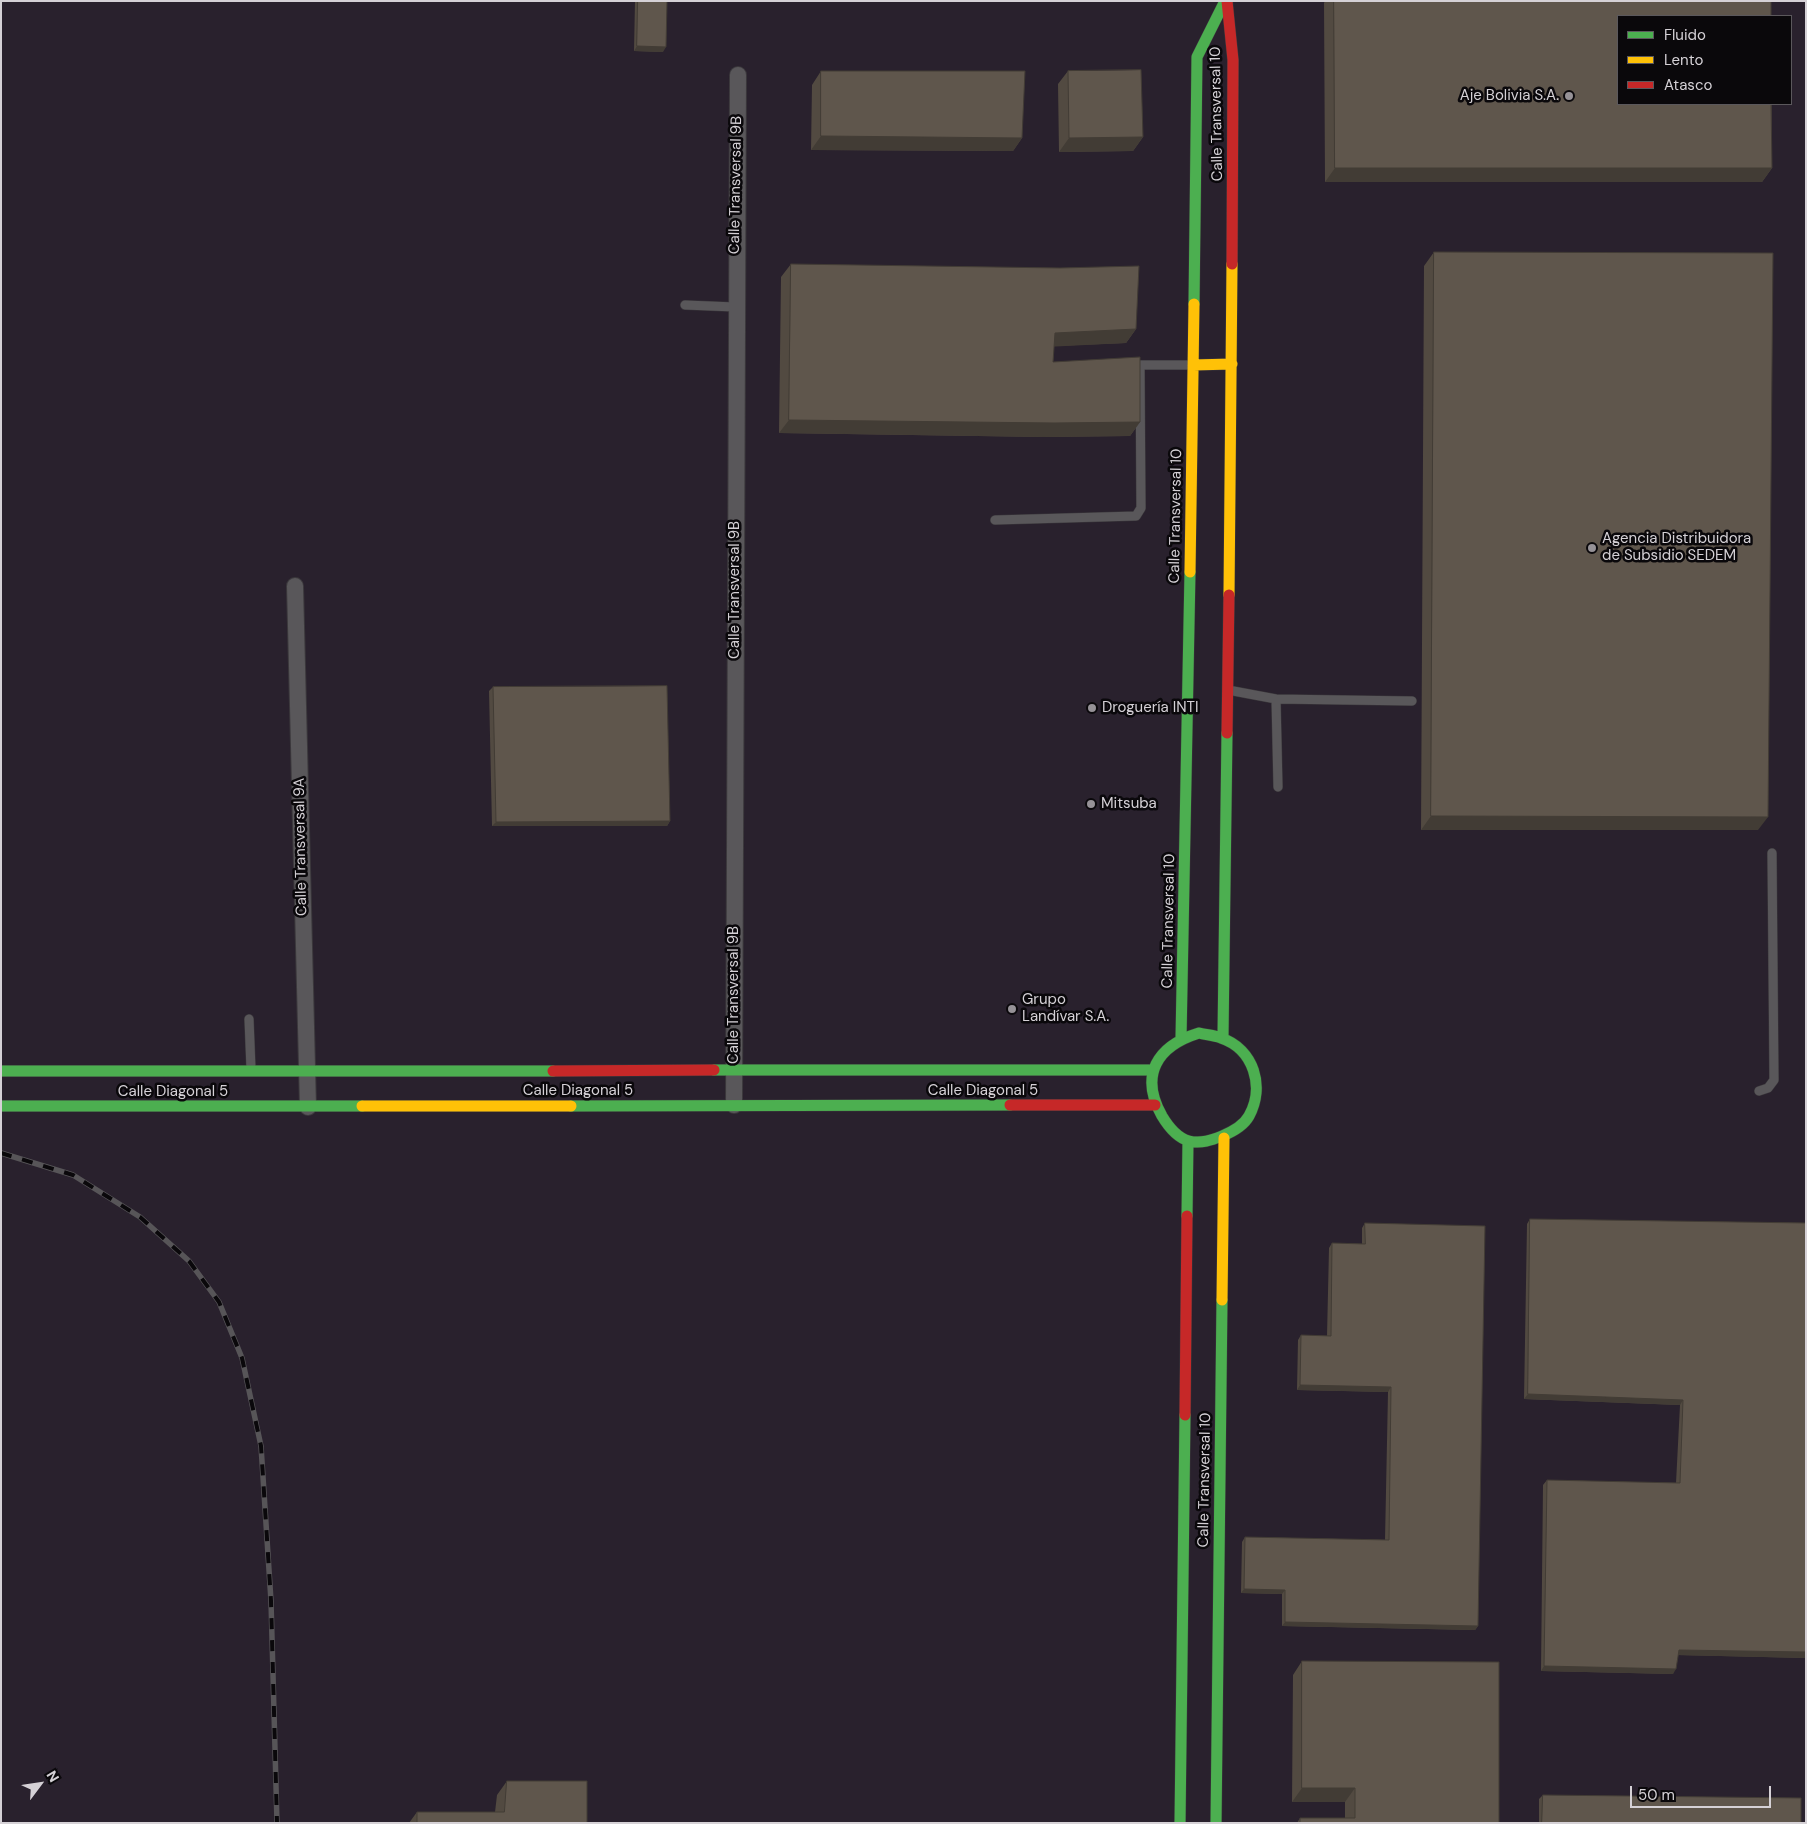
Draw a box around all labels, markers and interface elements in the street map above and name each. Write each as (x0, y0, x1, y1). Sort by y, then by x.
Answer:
legend (1617, 15, 1792, 105)
text: Fluido (1664, 25, 1706, 45)
street label: Calle Transversal 10 (1207, 47, 1227, 181)
text: Lento (1664, 50, 1703, 70)
text: Atasco (1664, 75, 1712, 95)
place label: Aje Bolivia S.A. (1460, 87, 1559, 105)
marker: Aje Bolivia S.A. (1563, 90, 1575, 102)
street label: Calle Transversal 9B (726, 116, 746, 254)
street label: Calle Transversal 10 (1166, 449, 1186, 583)
street label: Calle Transversal 9B (726, 521, 744, 659)
place label: Agencia Distribuidora de Subsidio SEDEM (1602, 530, 1751, 565)
marker: Agencia Distribuidora de Subsidio SEDEM (1586, 542, 1598, 554)
place label: Droguería INTI (1102, 699, 1198, 717)
marker: Droguería INTI (1086, 702, 1098, 714)
street label: Calle Transversal 9A (291, 778, 311, 916)
place label: Mitsuba (1101, 795, 1157, 813)
marker: Mitsuba (1085, 798, 1097, 810)
street label: Calle Transversal 10 (1159, 854, 1179, 988)
street label: Calle Transversal 9B (725, 926, 743, 1064)
place label: Grupo Landívar S.A. (1022, 991, 1109, 1026)
marker: Grupo Landívar S.A. (1006, 1003, 1018, 1015)
street label: Calle Diagonal 5 (523, 1082, 633, 1100)
street label: Calle Diagonal 5 (928, 1082, 1038, 1100)
street label: Calle Diagonal 5 (118, 1083, 228, 1101)
street label: Calle Transversal 10 (1195, 1413, 1215, 1547)
north arrow (15, 1759, 65, 1809)
text: N (43, 1767, 63, 1785)
scale bar (1632, 1776, 1773, 1808)
text: 50 m (1638, 1785, 1675, 1805)

